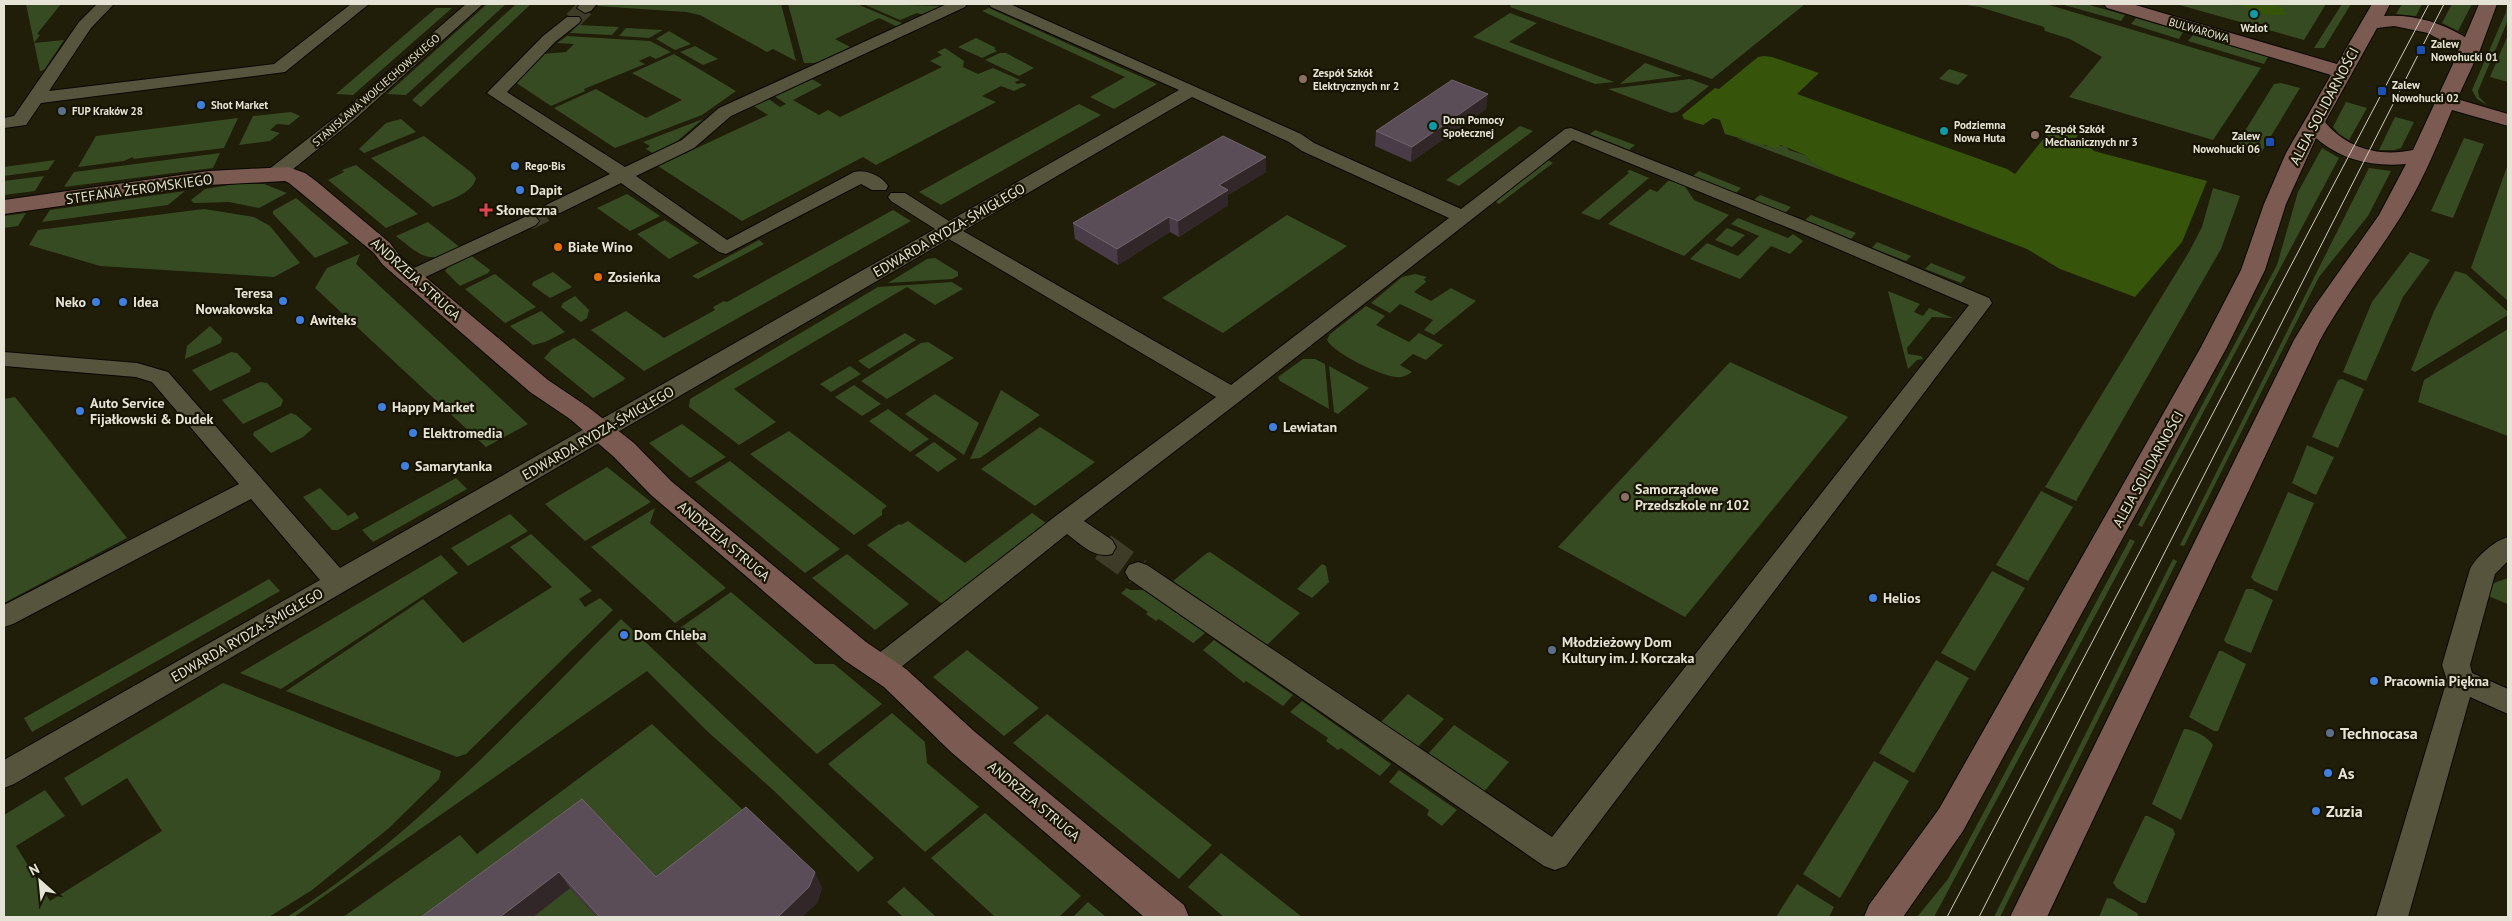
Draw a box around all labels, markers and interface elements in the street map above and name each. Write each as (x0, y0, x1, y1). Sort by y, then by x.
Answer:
marker: Wzlot (2248, 8, 2260, 20)
street label: BULWAROWA (2167, 15, 2231, 45)
place label: Wzlot (2240, 21, 2268, 35)
street label: STANISŁAWA WOJCIECHOWSKIEGO (309, 31, 443, 149)
place label: Zalew Nowohucki 01 (2431, 37, 2498, 64)
street label: ALEJA SOLIDARNOŚCI (2285, 44, 2363, 168)
marker: Zalew Nowohucki 01 (2415, 44, 2427, 56)
place label: Zespół Szkół Elektrycznych nr 2 (1313, 66, 1399, 93)
marker: Zespół Szkół Elektrycznych nr 2 (1297, 73, 1309, 85)
place label: Zalew Nowohucki 02 (2392, 78, 2459, 105)
marker: Zalew Nowohucki 02 (2376, 85, 2388, 97)
place label: Shot Market (211, 98, 268, 112)
marker: Shot Market (195, 99, 207, 111)
place label: FUP Kraków 28 (72, 104, 143, 118)
marker: FUP Kraków 28 (56, 105, 68, 117)
place label: Dom Pomocy Społecznej (1443, 113, 1505, 140)
place label: Podziemna Nowa Huta (1954, 118, 2006, 145)
marker: Dom Pomocy Społecznej (1427, 120, 1439, 132)
place label: Zespół Szkół Mechanicznych nr 3 (2045, 122, 2138, 149)
marker: Podziemna Nowa Huta (1938, 125, 1950, 137)
marker: Zespół Szkół Mechanicznych nr 3 (2029, 129, 2041, 141)
place label: Zalew Nowohucki 06 (2193, 129, 2261, 156)
marker: Zalew Nowohucki 06 (2264, 136, 2276, 148)
place label: Rego·Bis (525, 159, 566, 173)
marker: Rego·Bis (509, 160, 521, 172)
street label: STEFANA ŻEROMSKIEGO (65, 170, 213, 208)
street label: EDWARDA RYDZA-ŚMIGŁEGO (870, 179, 1028, 281)
place label: Dapit (530, 181, 562, 199)
marker: Dapit (514, 184, 526, 196)
place label: Słoneczna (496, 201, 557, 219)
marker: Słoneczna (480, 204, 492, 216)
street label: ANDRZEJA STRUGA (367, 234, 465, 325)
place label: Białe Wino (568, 238, 633, 256)
marker: Białe Wino (552, 241, 564, 253)
place label: Zosieńka (608, 268, 661, 286)
marker: Zosieńka (592, 271, 604, 283)
place label: Teresa Nowakowska (195, 284, 273, 318)
place label: Neko (55, 293, 86, 311)
place label: Idea (133, 293, 159, 311)
marker: Teresa Nowakowska (277, 295, 289, 307)
marker: Neko (90, 296, 102, 308)
marker: Idea (117, 296, 129, 308)
place label: Awiteks (310, 311, 357, 329)
marker: Awiteks (294, 314, 306, 326)
street label: EDWARDA RYDZA-ŚMIGŁEGO (519, 382, 677, 484)
place label: Auto Service Fijałkowski & Dudek (90, 394, 214, 428)
place label: Happy Market (392, 398, 475, 416)
marker: Happy Market (376, 401, 388, 413)
marker: Auto Service Fijałkowski & Dudek (74, 405, 86, 417)
street label: ALEJA SOLIDARNOŚCI (2108, 408, 2188, 530)
place label: Lewiatan (1283, 418, 1337, 436)
marker: Lewiatan (1267, 421, 1279, 433)
place label: Elektromedia (423, 424, 502, 442)
marker: Elektromedia (407, 427, 419, 439)
place label: Samarytanka (415, 457, 492, 475)
marker: Samarytanka (399, 460, 411, 472)
place label: Samorządowe Przedszkole nr 102 (1635, 480, 1750, 514)
marker: Samorządowe Przedszkole nr 102 (1619, 491, 1631, 503)
street label: ANDRZEJA STRUGA (674, 497, 774, 585)
street label: EDWARDA RYDZA-ŚMIGŁEGO (168, 584, 326, 686)
place label: Helios (1883, 589, 1921, 607)
marker: Helios (1867, 592, 1879, 604)
place label: Dom Chleba (634, 626, 706, 644)
marker: Dom Chleba (618, 629, 630, 641)
place label: Młodzieżowy Dom Kultury im. J. Korczaka (1562, 633, 1694, 667)
marker: Młodzieżowy Dom Kultury im. J. Korczaka (1546, 644, 1558, 656)
place label: Pracownia Piękna (2384, 672, 2489, 690)
marker: Pracownia Piękna (2368, 675, 2380, 687)
place label: Technocasa (2340, 723, 2418, 743)
marker: Technocasa (2324, 727, 2336, 739)
street label: ANDRZEJA STRUGA (984, 757, 1084, 845)
place label: As (2338, 763, 2355, 783)
marker: As (2322, 767, 2334, 779)
place label: Zuzia (2326, 801, 2363, 821)
marker: Zuzia (2310, 805, 2322, 817)
north arrow (15, 856, 65, 906)
text: N (26, 859, 42, 880)

